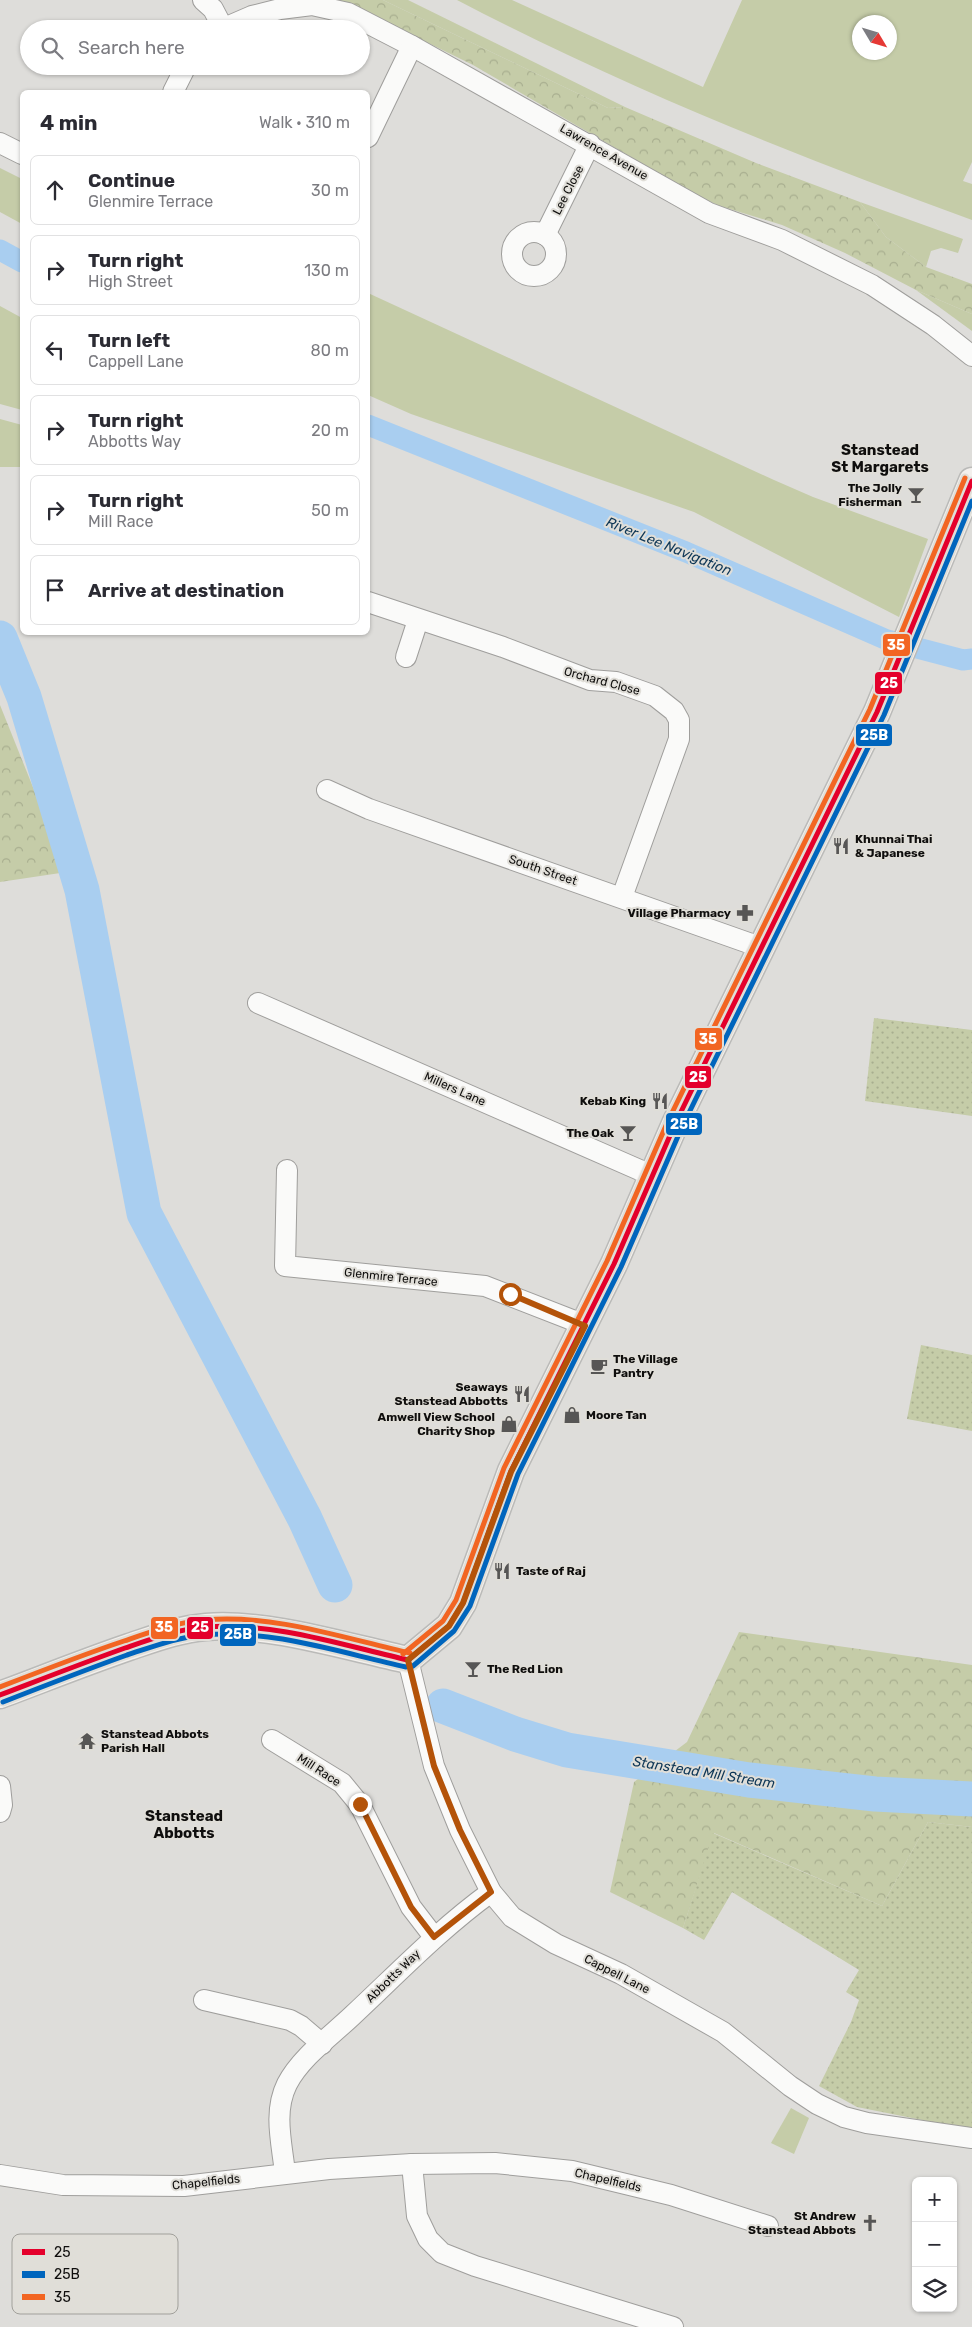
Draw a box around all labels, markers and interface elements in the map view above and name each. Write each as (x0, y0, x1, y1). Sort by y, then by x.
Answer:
north arrow (852, 15, 897, 60)
search box (20, 20, 370, 75)
icon: search (38, 34, 66, 62)
text: Search here (78, 36, 185, 59)
text: 4 min (40, 110, 98, 135)
text: Walk · 310 m (259, 113, 350, 132)
street label: Lawrence Avenue (557, 121, 651, 183)
street label: Lee Close (550, 163, 587, 217)
text: Continue (88, 169, 175, 192)
icon: ahead (41, 176, 69, 204)
text: 30 m (311, 181, 349, 200)
text: Glenmire Terrace (88, 192, 213, 211)
text: Turn right (88, 249, 183, 272)
icon: right (41, 256, 69, 284)
text: 130 m (304, 261, 349, 280)
text: High Street (88, 272, 173, 291)
text: Turn left (88, 329, 170, 352)
icon: left (41, 336, 69, 364)
text: 80 m (311, 341, 349, 360)
text: Cappell Lane (88, 352, 184, 371)
text: Turn right (88, 409, 183, 432)
icon: right (41, 416, 69, 444)
text: 20 m (311, 421, 349, 440)
text: Abbotts Way (88, 432, 181, 451)
district label: Stanstead St Margarets (831, 441, 929, 476)
place label: The Jolly Fisherman (838, 481, 902, 509)
bar icon: The Jolly Fisherman (906, 485, 926, 505)
text: Turn right (88, 489, 183, 512)
icon: right (41, 496, 69, 524)
text: 50 m (311, 501, 349, 520)
text: Mill Race (88, 512, 153, 531)
water label: River Lee Navigation (603, 513, 734, 579)
icon: arrive (41, 576, 69, 604)
text: Arrive at destination (88, 579, 284, 602)
line badge: 35 (882, 633, 911, 657)
text: 35 (887, 637, 905, 654)
street label: Orchard Close (562, 664, 642, 698)
line badge: 25 (874, 671, 903, 695)
text: 25 (880, 675, 898, 692)
line badge: 25B (855, 723, 893, 747)
text: 25B (860, 727, 888, 744)
place label: Khunnai Thai & Japanese (855, 832, 932, 860)
restaurant icon: Khunnai Thai & Japanese (831, 836, 851, 856)
street label: South Street (507, 852, 579, 888)
pharmacy icon: Village Pharmacy (735, 903, 755, 923)
place label: Village Pharmacy (628, 906, 731, 920)
line badge: 35 (694, 1027, 723, 1051)
text: 35 (699, 1031, 717, 1048)
line badge: 25 (684, 1065, 712, 1089)
street label: Millers Lane (422, 1069, 488, 1109)
text: 25 (689, 1069, 707, 1086)
restaurant icon: Kebab King (650, 1091, 670, 1111)
place label: Kebab King (580, 1094, 646, 1108)
line badge: 25B (665, 1112, 703, 1136)
text: 25B (670, 1116, 698, 1133)
bar icon: The Oak (618, 1123, 638, 1143)
place label: The Oak (567, 1126, 614, 1140)
street label: Glenmire Terrace (344, 1265, 439, 1289)
route start (499, 1283, 522, 1306)
place label: The Village Pantry (613, 1352, 678, 1380)
cafe icon: The Village Pantry (589, 1356, 609, 1376)
place label: Seaways Stanstead Abbotts (395, 1380, 508, 1408)
restaurant icon: Seaways Stanstead Abbotts (512, 1384, 532, 1404)
shop icon: Moore Tan (562, 1405, 582, 1425)
place label: Moore Tan (586, 1408, 647, 1422)
place label: Amwell View School Charity Shop (378, 1410, 495, 1438)
shop icon: Amwell View School Charity Shop (499, 1414, 519, 1434)
restaurant icon: Taste of Raj (492, 1561, 512, 1581)
place label: Taste of Raj (516, 1564, 586, 1578)
line badge: 35 (150, 1616, 179, 1640)
line badge: 25 (186, 1616, 214, 1640)
text: 35 (155, 1619, 173, 1636)
text: 25 (191, 1619, 209, 1636)
line badge: 25B (219, 1623, 257, 1647)
text: 25B (224, 1626, 252, 1643)
bar icon: The Red Lion (463, 1659, 483, 1679)
place label: The Red Lion (487, 1662, 563, 1676)
place label: Stanstead Abbots Parish Hall (101, 1727, 209, 1755)
temple icon: Stanstead Abbots Parish Hall (77, 1731, 97, 1751)
street label: Mill Race (295, 1751, 344, 1789)
water label: Stanstead Mill Stream (632, 1753, 776, 1792)
route end (349, 1793, 372, 1816)
district label: Stanstead Abbotts (145, 1807, 223, 1842)
street label: Abbotts Way (363, 1946, 423, 2005)
street label: Cappell Lane (582, 1951, 652, 1997)
street label: Chapelfields (573, 2166, 643, 2194)
street label: Chapelfields (171, 2171, 241, 2193)
map controls (912, 2177, 957, 2312)
button: + (912, 2177, 957, 2222)
place label: St Andrew Stanstead Abbots (748, 2209, 856, 2237)
church icon: St Andrew Stanstead Abbots (860, 2213, 880, 2233)
button: − (912, 2222, 957, 2267)
legend (12, 2234, 178, 2314)
text: 25 (54, 2244, 71, 2261)
text: 25B (54, 2266, 80, 2283)
button: layers (912, 2267, 957, 2312)
text: 35 (54, 2289, 71, 2306)

